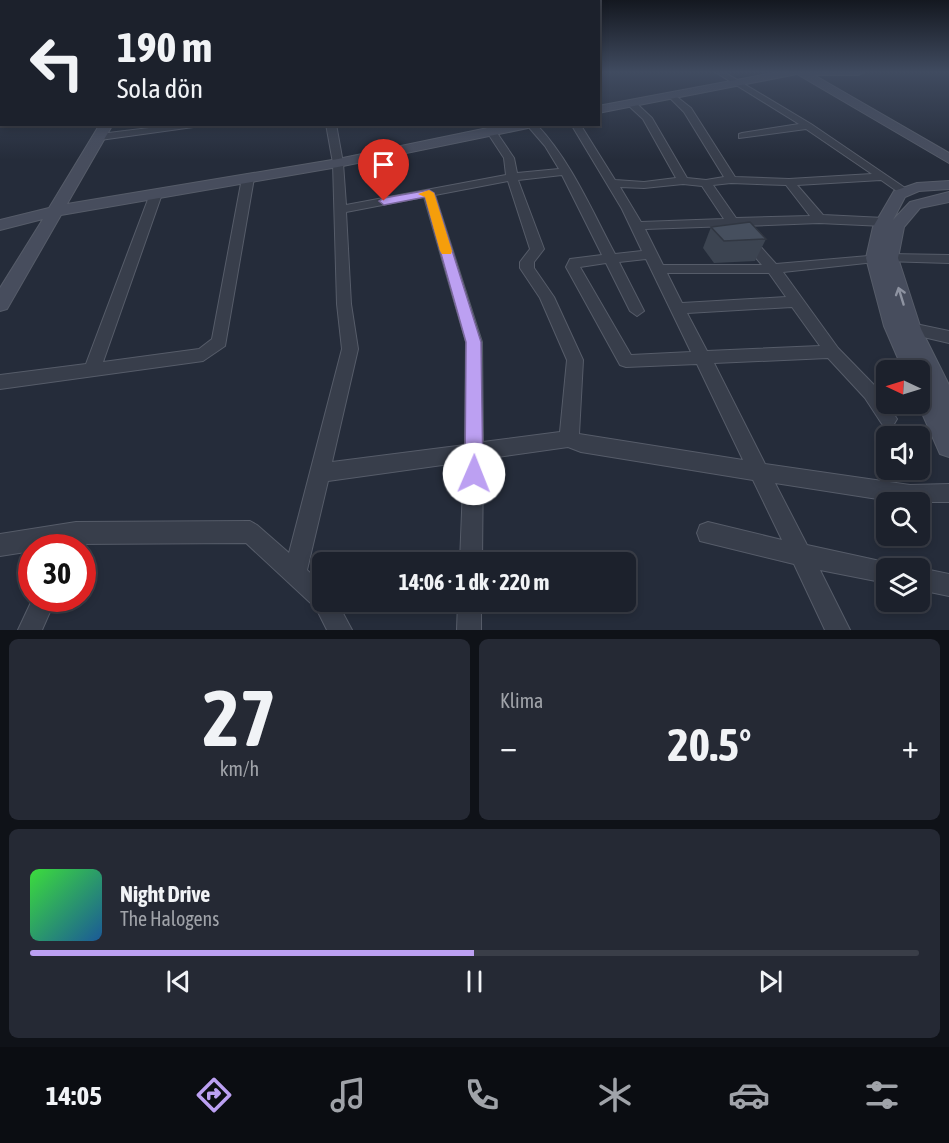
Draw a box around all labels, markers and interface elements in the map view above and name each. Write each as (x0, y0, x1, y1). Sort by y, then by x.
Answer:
text: 190 m (117, 23, 212, 71)
icon: left (18, 24, 96, 102)
text: Sola dön (117, 73, 203, 104)
pin (358, 139, 409, 201)
icon: arrive (367, 148, 400, 181)
one-way arrow (895, 287, 906, 306)
north arrow (876, 360, 930, 414)
map controls (876, 360, 930, 612)
button: sound (876, 426, 930, 480)
position arrow (442, 442, 506, 506)
button: search (876, 492, 930, 546)
speed limit sign: 30 (18, 534, 96, 612)
button: layers (876, 558, 930, 612)
text: 14:06 · 1 dk · 220 m (399, 569, 549, 595)
text: 27 (203, 673, 276, 763)
text: Klima (500, 689, 543, 712)
text: 20.5° (668, 719, 751, 771)
text: − (500, 727, 517, 765)
text: + (902, 727, 919, 765)
text: km/h (220, 757, 259, 780)
text: Night Drive (120, 881, 210, 907)
text: The Halogens (120, 907, 219, 930)
icon: previous (162, 965, 195, 998)
icon: pause (458, 965, 491, 998)
icon: next (754, 965, 787, 998)
icon: directions (193, 1074, 235, 1116)
icon: music (327, 1074, 369, 1116)
icon: phone (461, 1074, 503, 1116)
icon: climate (594, 1074, 636, 1116)
icon: car (728, 1074, 770, 1116)
icon: filters (861, 1074, 903, 1116)
text: 14:05 (46, 1080, 102, 1111)

